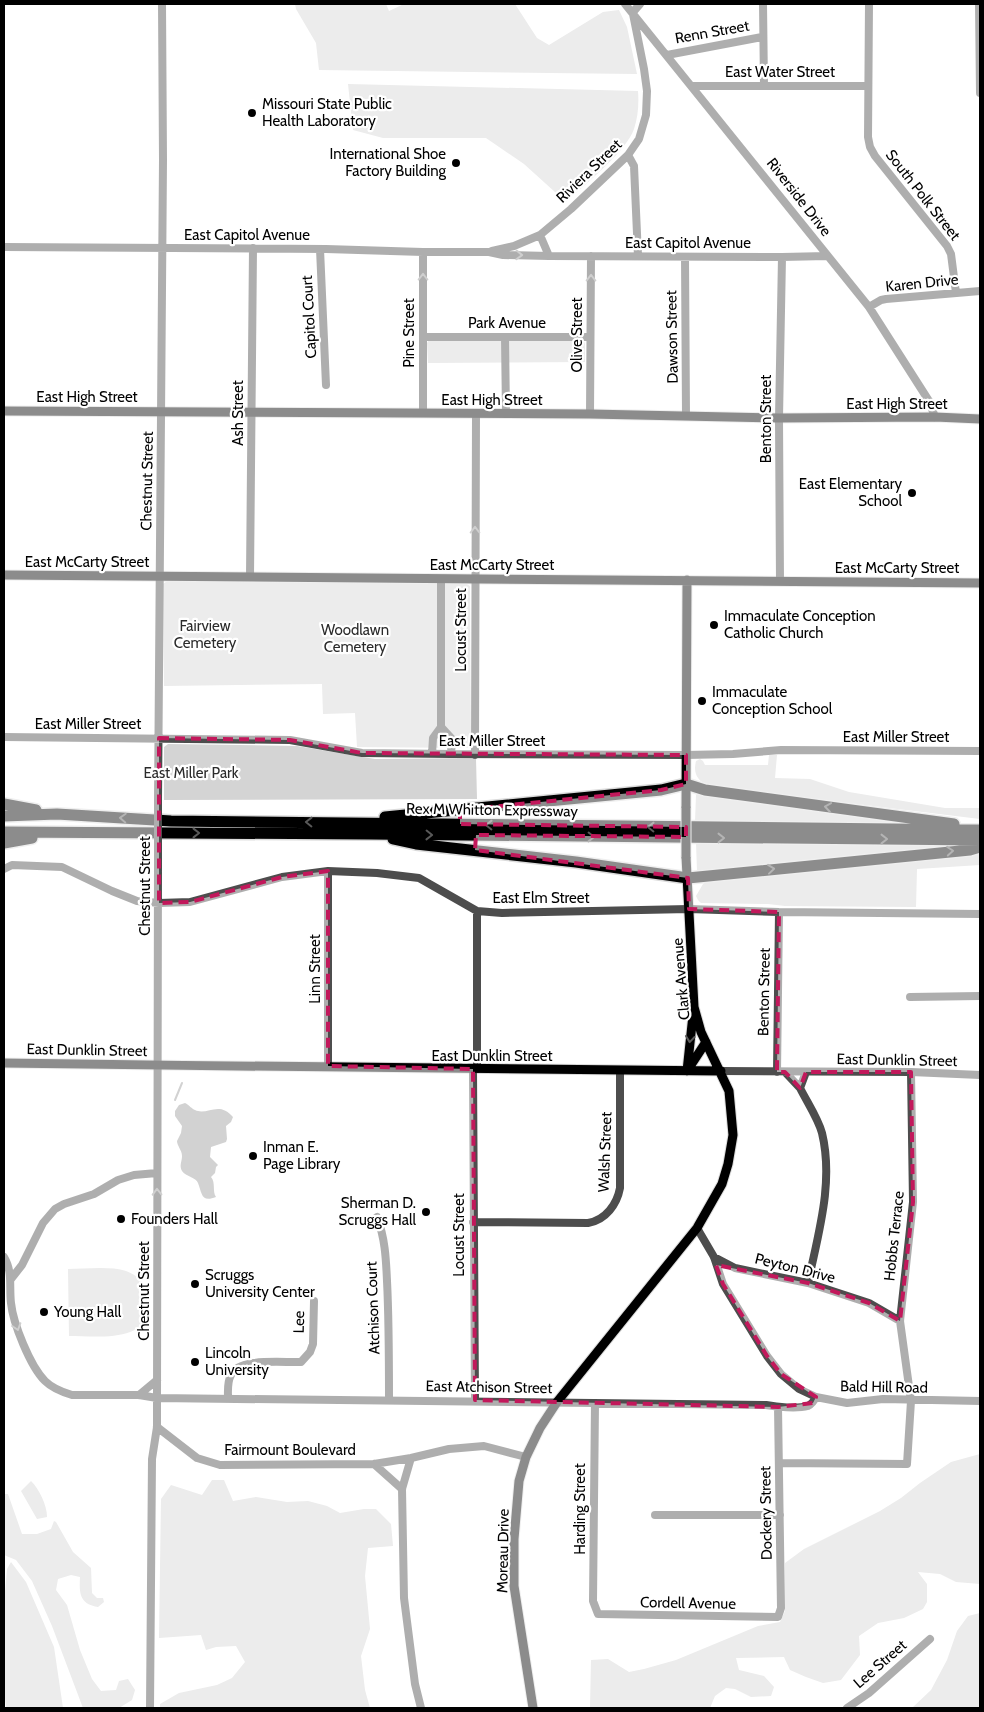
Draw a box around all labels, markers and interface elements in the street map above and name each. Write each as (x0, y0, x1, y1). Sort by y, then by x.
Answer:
street label: Renn Street (673, 17, 751, 47)
street label: East Water Street (725, 63, 835, 81)
place label: Missouri State Public Health Laboratory (262, 95, 392, 130)
marker: Missouri State Public Health Laboratory (246, 107, 258, 119)
street label: Riviera Street (552, 135, 626, 207)
place label: International Shoe Factory Building (329, 145, 447, 180)
street label: South Polk Street (882, 146, 964, 244)
street label: Riverside Drive (763, 154, 835, 240)
marker: International Shoe Factory Building (450, 157, 462, 169)
street label: East Capitol Avenue (184, 226, 310, 244)
street label: East Capitol Avenue (625, 234, 751, 252)
one-way arrow (516, 250, 523, 260)
street label: Karen Drive (885, 270, 960, 296)
one-way arrow (418, 273, 428, 280)
one-way arrow (586, 274, 596, 282)
street label: Capitol Court (298, 275, 320, 359)
street label: Dawson Street (662, 290, 682, 384)
street label: Olive Street (568, 297, 586, 373)
street label: Pine Street (400, 298, 418, 368)
street label: Park Avenue (468, 314, 546, 332)
street label: Benton Street (757, 375, 775, 463)
street label: Ash Street (229, 380, 247, 446)
street label: East High Street (36, 388, 138, 406)
street label: East High Street (441, 391, 543, 409)
street label: East High Street (846, 395, 948, 413)
street label: Chestnut Street (137, 431, 157, 531)
place label: East Elementary School (799, 475, 902, 510)
marker: East Elementary School (906, 487, 918, 499)
one-way arrow (470, 526, 480, 534)
street label: East McCarty Street (25, 553, 149, 571)
street label: East McCarty Street (430, 556, 554, 574)
street label: East McCarty Street (835, 559, 959, 577)
street label: Locust Street (452, 588, 470, 672)
place label: Immaculate Conception Catholic Church (724, 607, 876, 642)
park label: Fairview Cemetery (174, 617, 237, 652)
marker: Immaculate Conception Catholic Church (708, 619, 720, 631)
park label: Woodlawn Cemetery (321, 621, 389, 656)
place label: Immaculate Conception School (712, 683, 833, 718)
marker: Immaculate Conception School (696, 695, 708, 707)
street label: East Miller Street (35, 715, 141, 733)
street label: East Miller Street (843, 728, 949, 746)
street label: East Miller Street (439, 732, 545, 750)
park label: East Miller Park (143, 764, 239, 782)
street label: Rex M Whitton Expressway (406, 800, 578, 821)
one-way arrow (824, 802, 832, 813)
one-way arrow (118, 813, 126, 824)
one-way arrow (304, 817, 312, 827)
one-way arrow (484, 820, 492, 830)
one-way arrow (647, 822, 654, 832)
one-way arrow (193, 828, 201, 838)
one-way arrow (425, 829, 433, 840)
one-way arrow (587, 831, 595, 842)
one-way arrow (717, 832, 725, 843)
one-way arrow (880, 834, 888, 844)
street label: Chestnut Street (136, 836, 154, 936)
one-way arrow (946, 846, 954, 857)
one-way arrow (767, 864, 775, 875)
street label: East Elm Street (492, 889, 590, 907)
street label: Linn Street (306, 934, 324, 1004)
street label: Clark Avenue (668, 937, 694, 1021)
street label: Benton Street (754, 948, 774, 1036)
one-way arrow (685, 1035, 696, 1043)
street label: East Dunklin Street (26, 1040, 148, 1060)
street label: East Dunklin Street (432, 1047, 552, 1065)
street label: East Dunklin Street (836, 1050, 958, 1070)
street label: Walsh Street (595, 1111, 615, 1193)
place label: Inman E. Page Library (263, 1138, 341, 1173)
marker: Inman E. Page Library (247, 1150, 259, 1162)
one-way arrow (152, 1187, 163, 1195)
street label: Hobbs Terrace (880, 1190, 908, 1282)
street label: Locust Street (450, 1193, 468, 1277)
place label: Sherman D. Scruggs Hall (339, 1194, 416, 1229)
marker: Sherman D. Scruggs Hall (420, 1206, 432, 1218)
place label: Founders Hall (131, 1210, 218, 1228)
marker: Founders Hall (115, 1213, 127, 1225)
street label: Chestnut Street (135, 1241, 153, 1341)
street label: Peyton Drive (753, 1249, 837, 1287)
street label: Atchison Court (362, 1261, 384, 1355)
place label: Scruggs University Center (205, 1266, 315, 1301)
marker: Scruggs University Center (189, 1278, 201, 1290)
place label: Young Hall (53, 1303, 122, 1321)
marker: Young Hall (38, 1306, 50, 1318)
street label: Lee (290, 1310, 308, 1334)
one-way arrow (12, 1322, 22, 1331)
place label: Lincoln University (205, 1344, 269, 1379)
marker: Lincoln University (189, 1356, 201, 1368)
street label: East Atchison Street (425, 1377, 553, 1397)
street label: Bald Hill Road (840, 1377, 928, 1397)
street label: Fairmount Boulevard (224, 1441, 356, 1459)
street label: Harding Street (571, 1463, 589, 1555)
street label: Dockery Street (756, 1466, 776, 1560)
street label: Moreau Drive (493, 1508, 513, 1593)
street label: Cordell Avenue (640, 1593, 736, 1613)
street label: Lee Street (850, 1636, 910, 1692)

